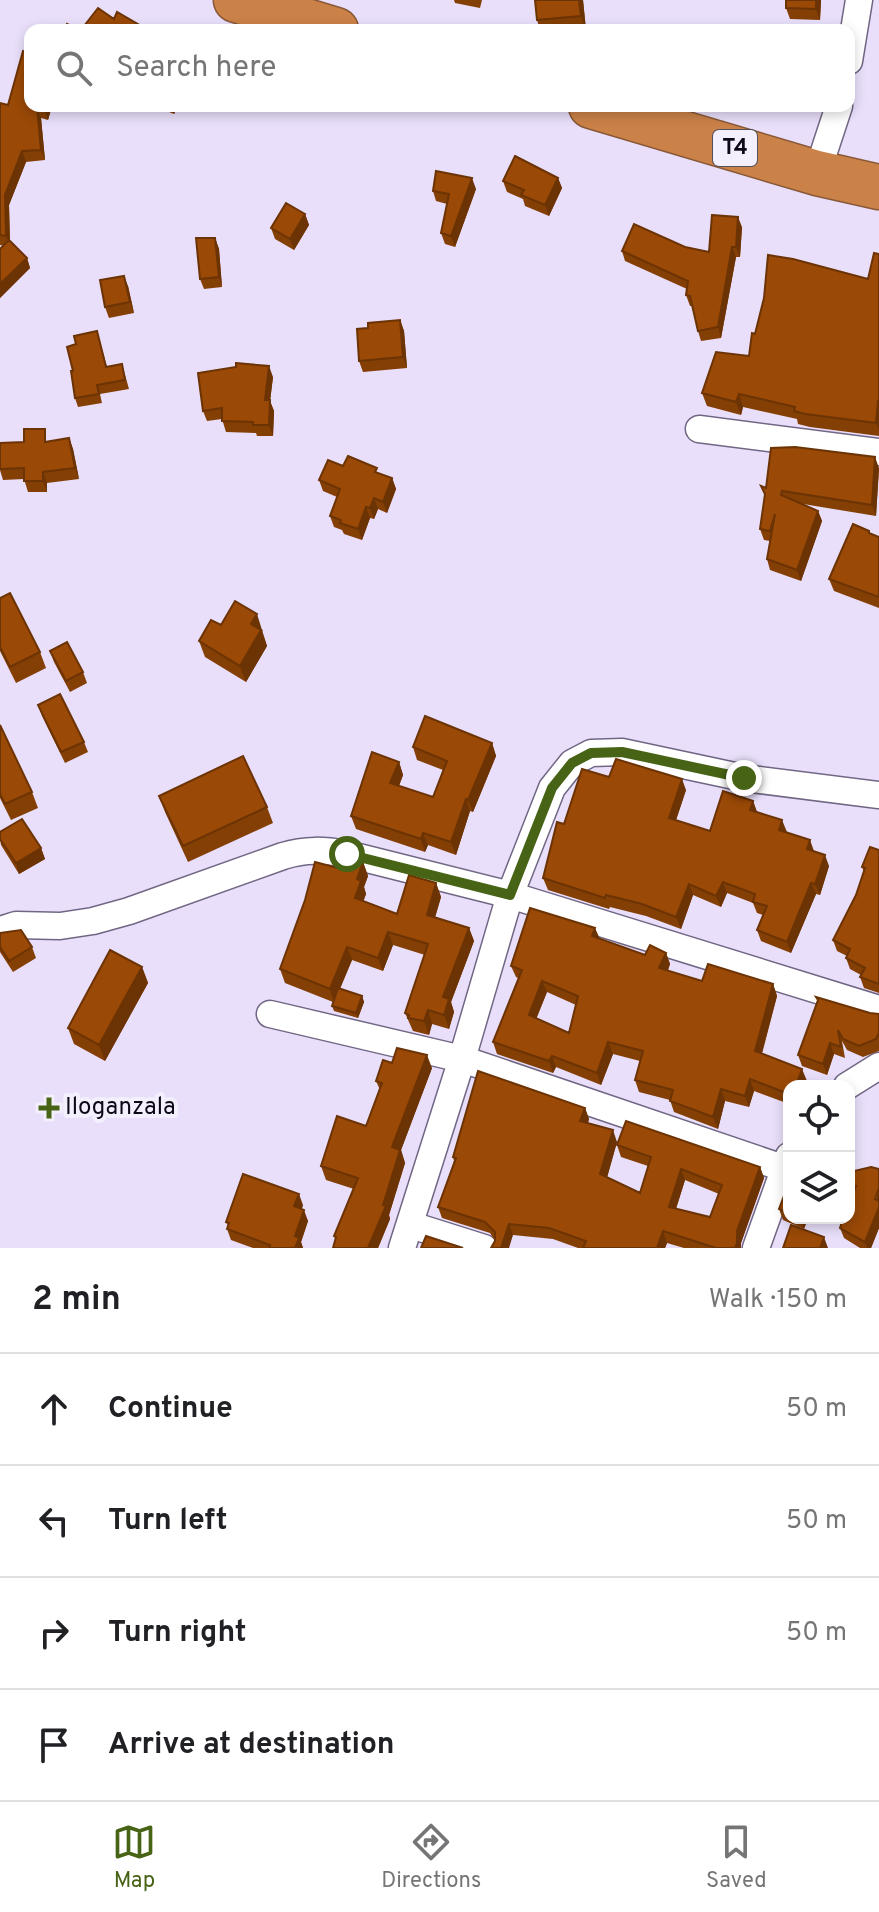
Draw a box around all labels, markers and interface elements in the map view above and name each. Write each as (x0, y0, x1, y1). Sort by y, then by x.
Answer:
search box (24, 24, 855, 112)
icon: search (52, 46, 96, 90)
text: Search here (116, 50, 276, 87)
road number: T4 (713, 130, 757, 166)
route end (726, 760, 762, 796)
route start (329, 836, 365, 872)
map controls (783, 1080, 855, 1224)
button: locate (783, 1080, 855, 1152)
place label: Iloganzala (65, 1093, 176, 1123)
marker: Iloganzala (40, 1099, 58, 1117)
button: layers (783, 1152, 855, 1224)
text: 2 min (32, 1279, 121, 1322)
text: Walk · 150 m (709, 1284, 847, 1317)
icon: ahead (32, 1387, 76, 1431)
text: Continue (108, 1391, 233, 1428)
text: 50 m (786, 1393, 847, 1426)
icon: left (32, 1499, 76, 1543)
text: Turn left (108, 1503, 228, 1540)
text: 50 m (786, 1505, 847, 1538)
icon: right (32, 1611, 76, 1655)
text: Turn right (108, 1615, 246, 1652)
text: 50 m (786, 1617, 847, 1650)
icon: arrive (32, 1723, 76, 1767)
text: Arrive at destination (108, 1727, 394, 1764)
tab: Map (112, 1820, 156, 1895)
tab: Directions (381, 1820, 481, 1895)
tab: Saved (706, 1820, 767, 1895)

